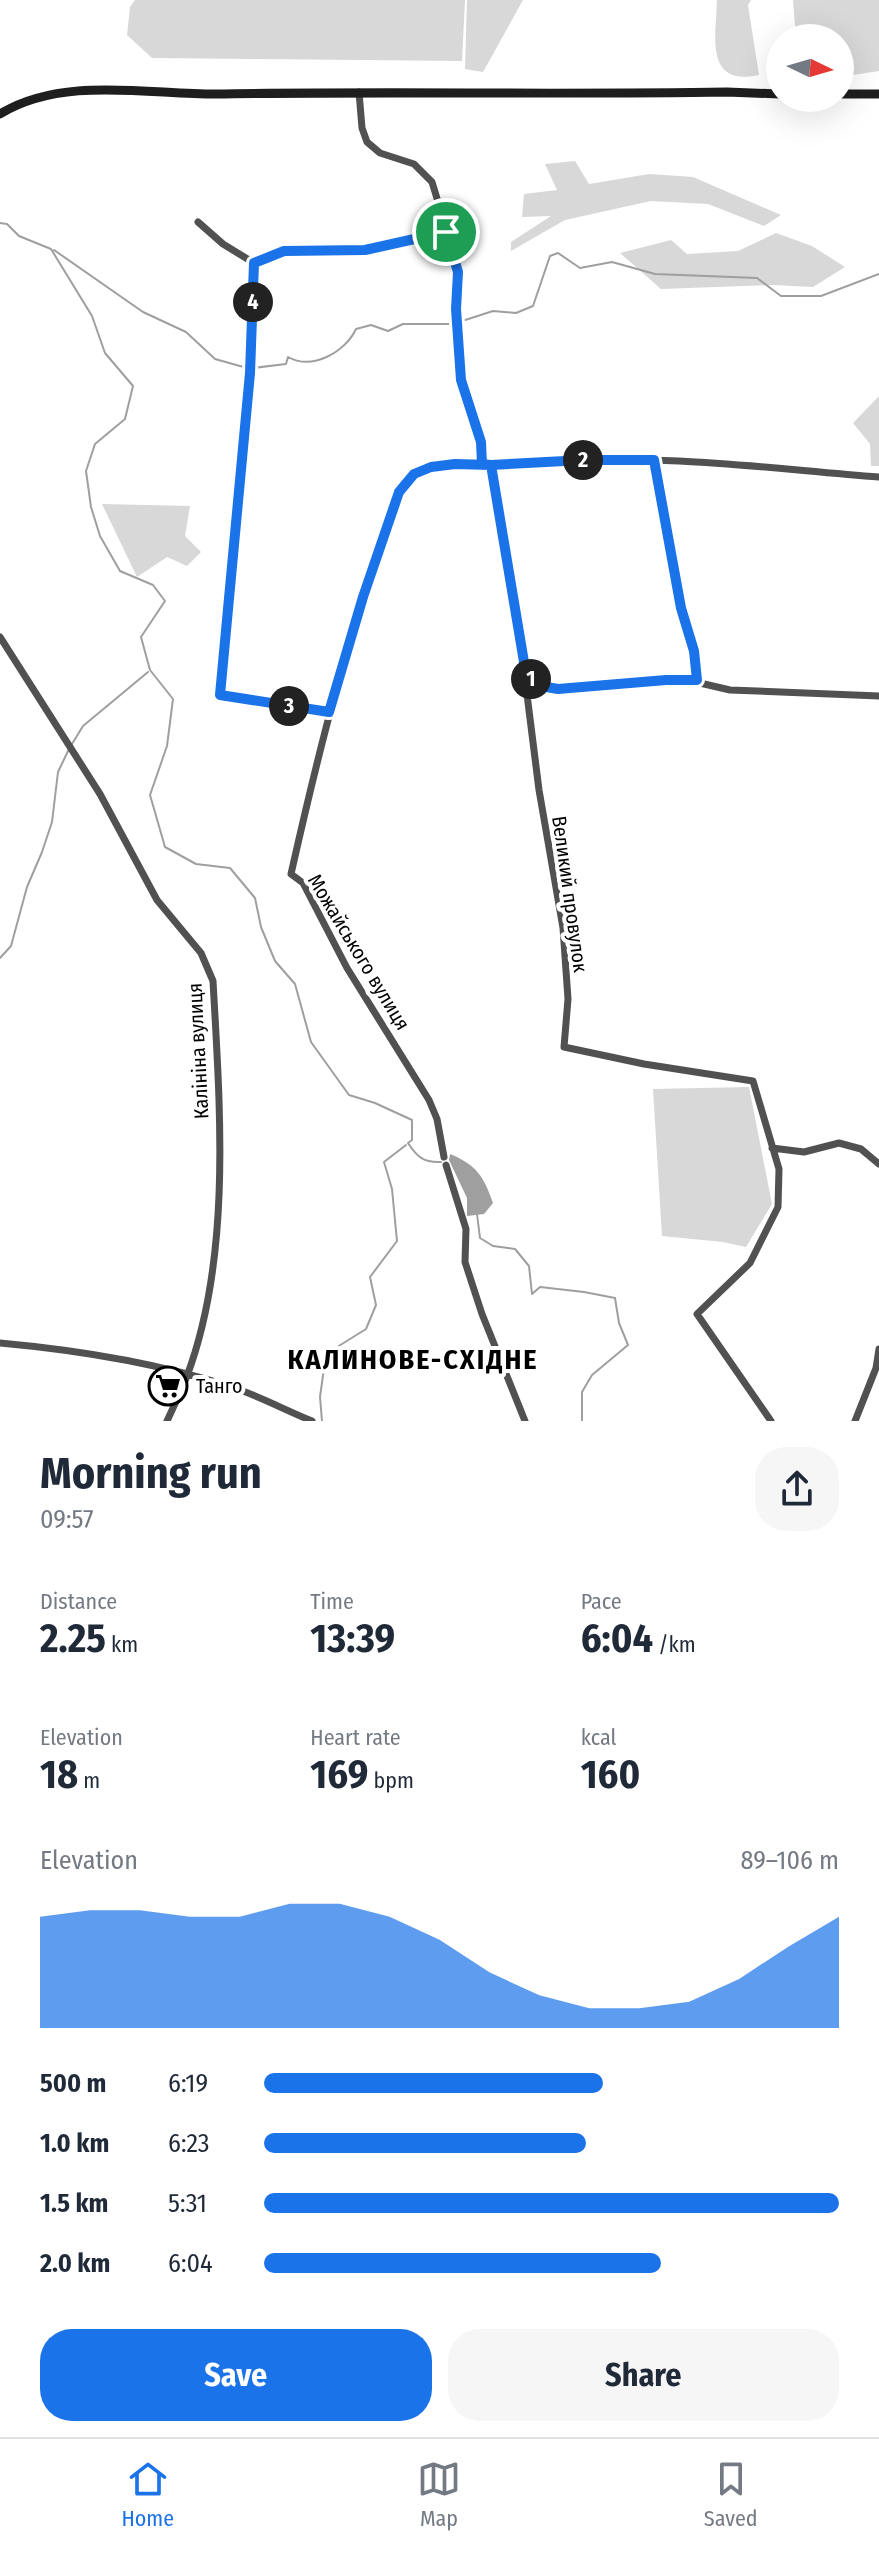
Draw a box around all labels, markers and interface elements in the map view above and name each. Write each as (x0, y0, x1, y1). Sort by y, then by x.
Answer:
north arrow (766, 24, 854, 112)
map controls (766, 24, 854, 112)
pin (412, 198, 480, 266)
icon: arrive (424, 210, 468, 254)
pin: 4 (233, 282, 273, 322)
text: 4 (247, 288, 259, 315)
pin: 2 (563, 440, 603, 480)
text: 2 (578, 446, 588, 473)
pin: 1 (511, 659, 551, 699)
text: 1 (526, 665, 536, 692)
pin: 3 (269, 686, 309, 726)
text: 3 (284, 692, 294, 719)
street label: Великий провулок (547, 814, 593, 974)
street label: Можайського вулиця (303, 870, 415, 1034)
street label: Калініна вулиця (182, 982, 214, 1120)
district label: КАЛИНОВЕ-СХІДНЕ (287, 1343, 539, 1376)
supermarket icon: Танго (147, 1365, 189, 1407)
place label: Танго (196, 1374, 242, 1398)
text: Morning run (40, 1447, 262, 1500)
button: share (755, 1447, 839, 1531)
text: 09:57 (40, 1504, 94, 1535)
text: Distance (40, 1588, 117, 1615)
text: Time (310, 1588, 354, 1615)
text: Pace (581, 1588, 622, 1615)
text: 2.25 (40, 1615, 106, 1663)
text: 13:39 (310, 1615, 395, 1663)
text: 6:04 (581, 1615, 653, 1663)
text: km (106, 1631, 138, 1658)
text: /km (653, 1631, 696, 1658)
text: Elevation (40, 1724, 123, 1751)
text: Heart rate (310, 1724, 401, 1751)
text: kcal (581, 1724, 616, 1751)
text: 18 (40, 1751, 78, 1799)
text: 169 (310, 1751, 368, 1799)
text: 160 (581, 1751, 640, 1799)
text: m (78, 1767, 100, 1794)
text: bpm (368, 1767, 414, 1794)
text: Elevation (40, 1845, 138, 1876)
text: 89–106 m (741, 1845, 839, 1876)
text: 500 m (40, 2068, 106, 2099)
text: 6:19 (168, 2068, 208, 2099)
text: 1.0 km (40, 2128, 109, 2159)
text: 6:23 (168, 2128, 210, 2159)
text: 1.5 km (40, 2188, 108, 2219)
text: 5:31 (168, 2188, 207, 2219)
text: 2.0 km (40, 2248, 110, 2279)
text: 6:04 (168, 2248, 213, 2279)
button: Save (40, 2329, 432, 2421)
button: Share (448, 2329, 839, 2421)
tab: Home (121, 2457, 174, 2532)
tab: Map (417, 2457, 461, 2532)
tab: Saved (704, 2457, 758, 2532)

